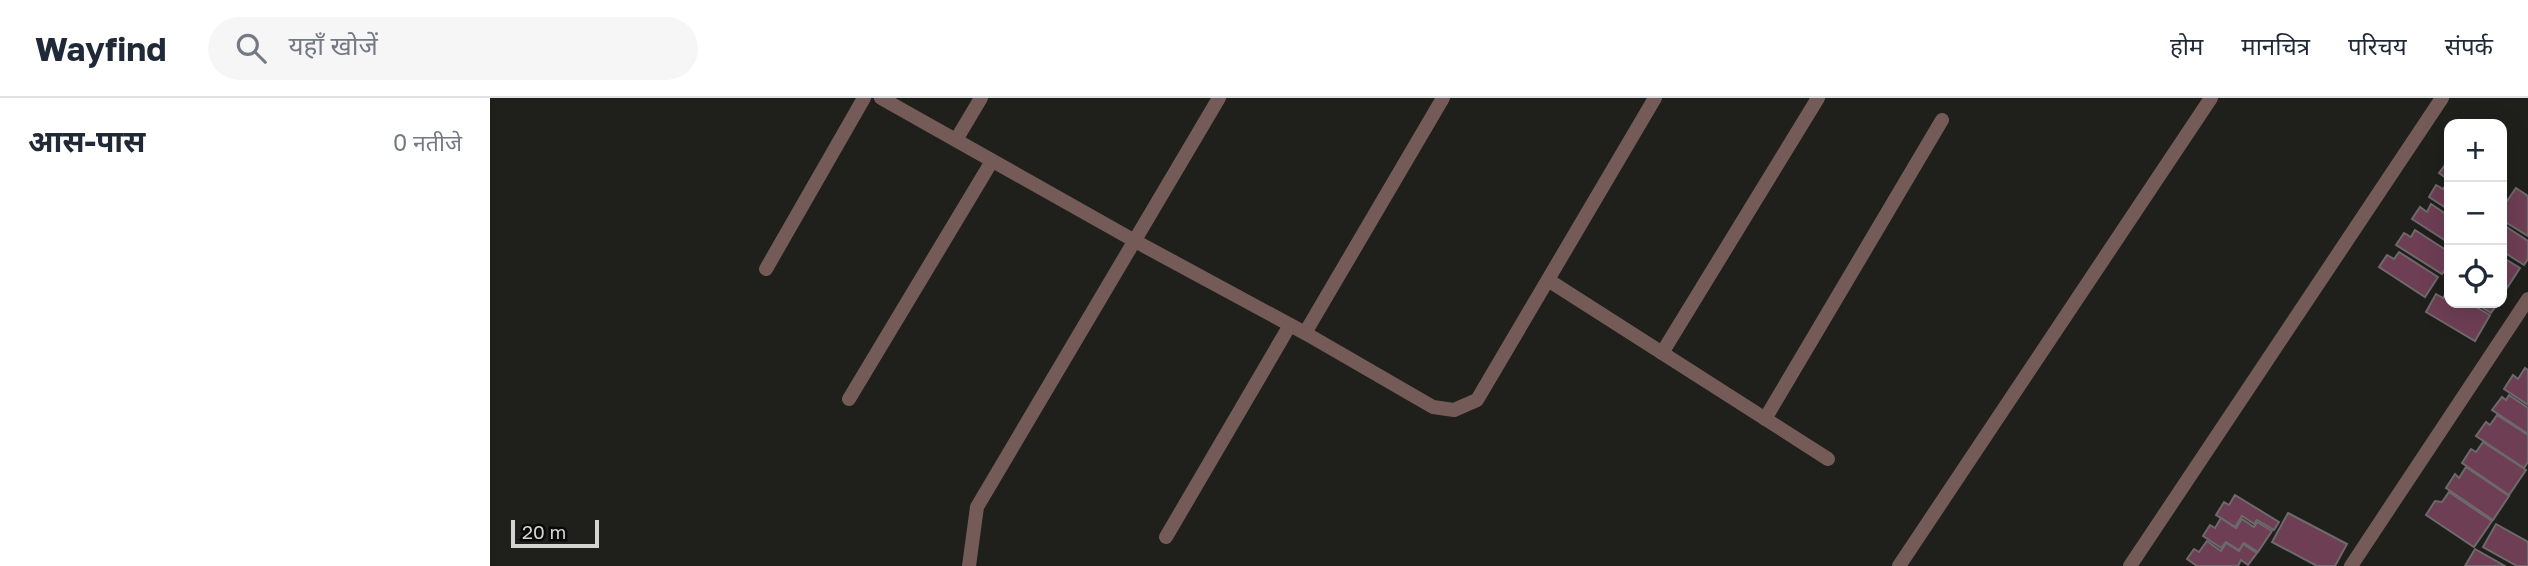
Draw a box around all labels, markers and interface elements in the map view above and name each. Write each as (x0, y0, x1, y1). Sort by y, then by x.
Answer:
search box (208, 17, 698, 80)
text: Wayfind (35, 29, 166, 68)
icon: search (232, 29, 270, 67)
text: यहाँ खोजें (288, 30, 378, 61)
text: होम (2170, 31, 2203, 60)
text: मानचित्र (2241, 31, 2310, 60)
text: परिचय (2348, 31, 2407, 60)
text: संपर्क (2445, 31, 2493, 60)
map controls (2444, 119, 2507, 308)
button: + (2444, 119, 2507, 182)
text: आस-पास (28, 123, 145, 159)
text: 0 नतीजे (393, 128, 462, 156)
button: − (2444, 182, 2507, 245)
button: locate (2444, 245, 2507, 308)
scale bar (511, 517, 598, 549)
text: 20 m (522, 520, 566, 543)

